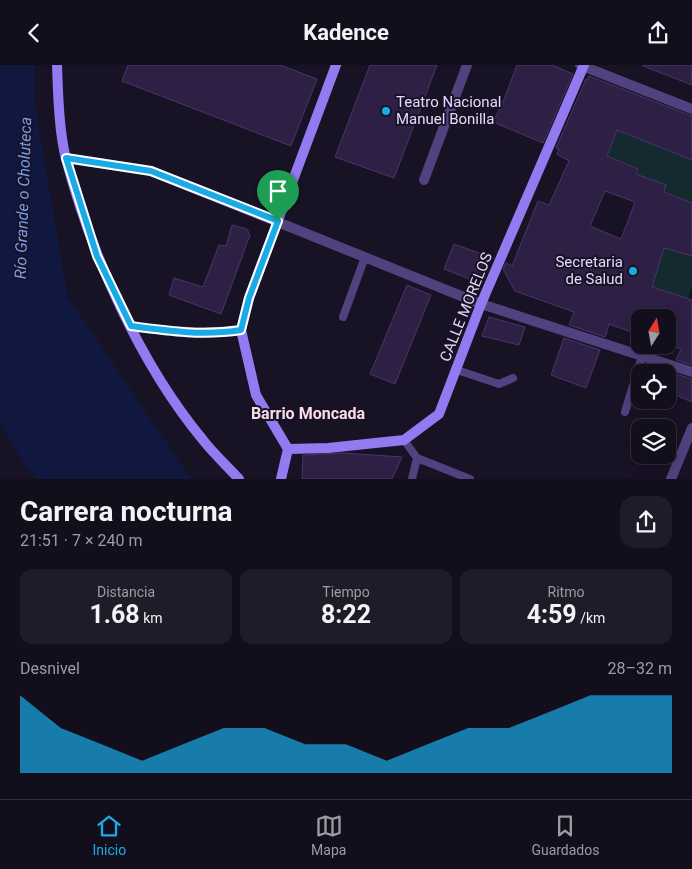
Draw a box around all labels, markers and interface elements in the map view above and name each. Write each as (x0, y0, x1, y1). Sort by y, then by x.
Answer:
icon: back (20, 19, 48, 47)
icon: share (644, 19, 672, 47)
text: Kadence (303, 20, 389, 45)
place label: Teatro Nacional Manuel Bonilla (396, 93, 501, 128)
marker: Teatro Nacional Manuel Bonilla (380, 105, 392, 117)
water label: Río Grande o Choluteca (11, 117, 35, 279)
pin (257, 170, 299, 221)
icon: arrive (264, 177, 292, 205)
street label: CALLE MORELOS (436, 250, 496, 364)
place label: Secretaria de Salud (555, 253, 623, 288)
marker: Secretaria de Salud (627, 265, 639, 277)
north arrow (631, 309, 676, 354)
map controls (631, 309, 676, 464)
button: locate (631, 364, 676, 409)
district label: Barrio Moncada (251, 404, 366, 423)
button: layers (631, 419, 676, 464)
text: Carrera nocturna (20, 495, 233, 528)
button: share (620, 496, 672, 548)
text: 21:51 · 7 × 240 m (20, 531, 142, 550)
text: Distancia (97, 584, 155, 600)
text: Tiempo (322, 584, 370, 600)
text: Ritmo (548, 584, 584, 600)
text: 1.68 (89, 600, 140, 629)
text: 8:22 (321, 600, 371, 629)
text: 4:59 (527, 600, 577, 629)
text: km (140, 610, 163, 626)
text: /km (577, 610, 605, 626)
text: Desnivel (20, 659, 80, 678)
text: 28–32 m (608, 659, 672, 678)
tab: Inicio (92, 812, 126, 858)
tab: Mapa (311, 812, 346, 858)
tab: Guardados (531, 812, 599, 858)

